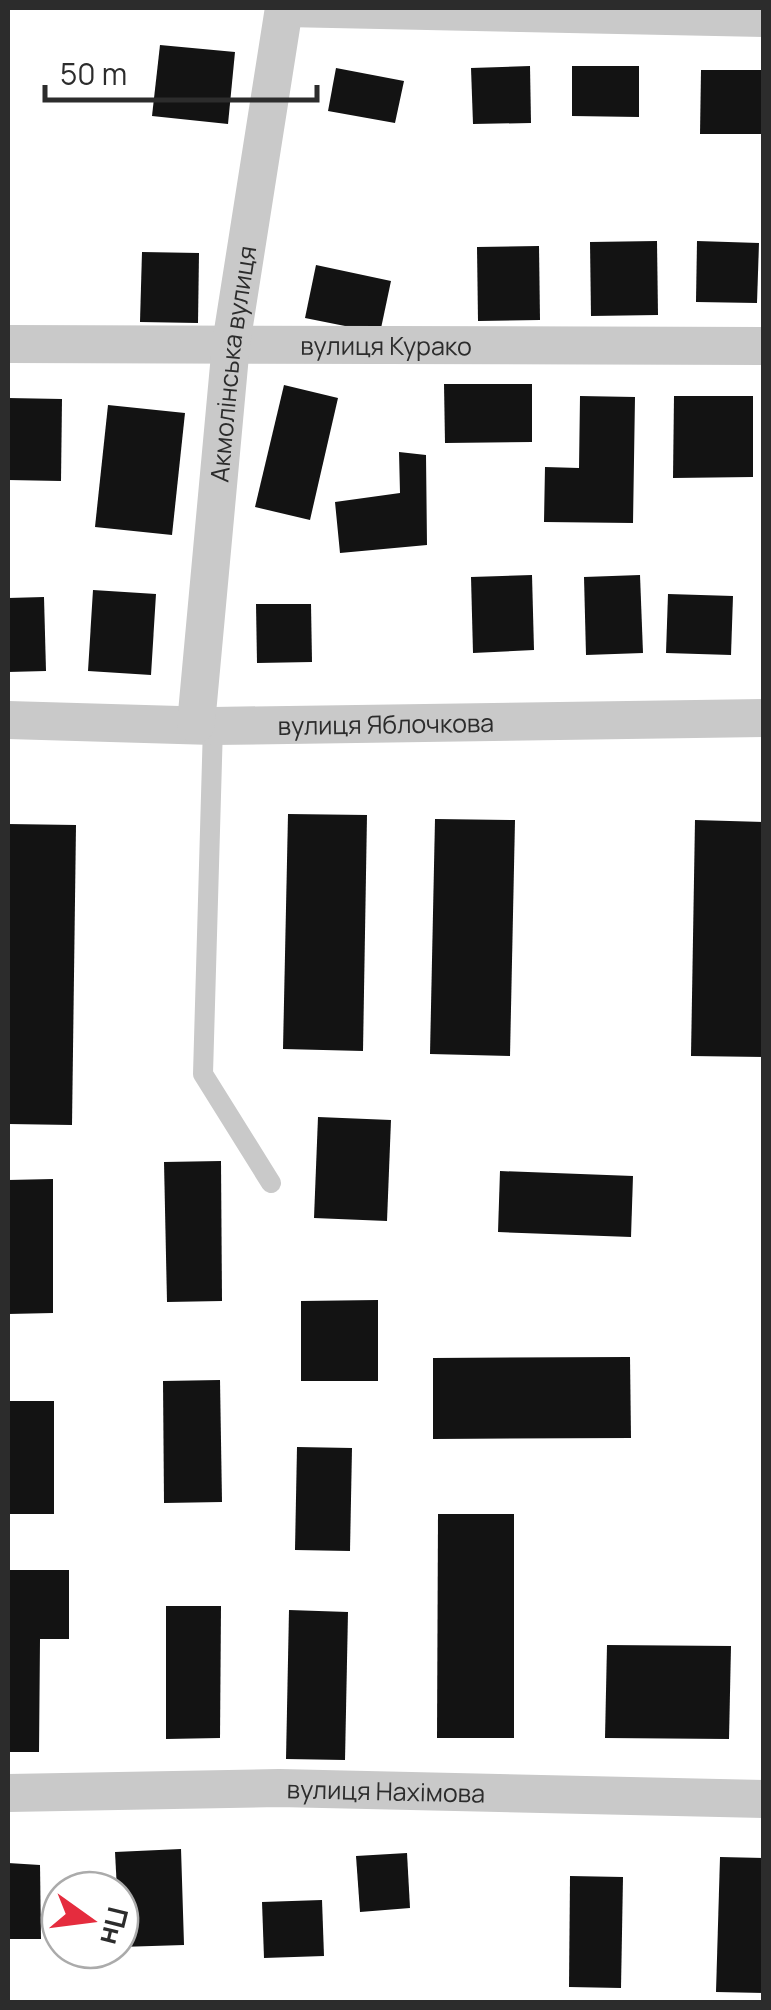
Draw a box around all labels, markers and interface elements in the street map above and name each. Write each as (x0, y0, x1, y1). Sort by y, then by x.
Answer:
scale bar (45, 40, 318, 102)
text: 50 m (60, 53, 127, 94)
street label: Акмолінська вулиця (201, 243, 264, 484)
street label: вулиця Курако (300, 327, 472, 363)
street label: вулиця Яблочкова (277, 704, 494, 743)
street label: вулиця Нахімова (286, 1771, 486, 1810)
north arrow (40, 1870, 140, 1970)
text: Пн (92, 1903, 138, 1949)

